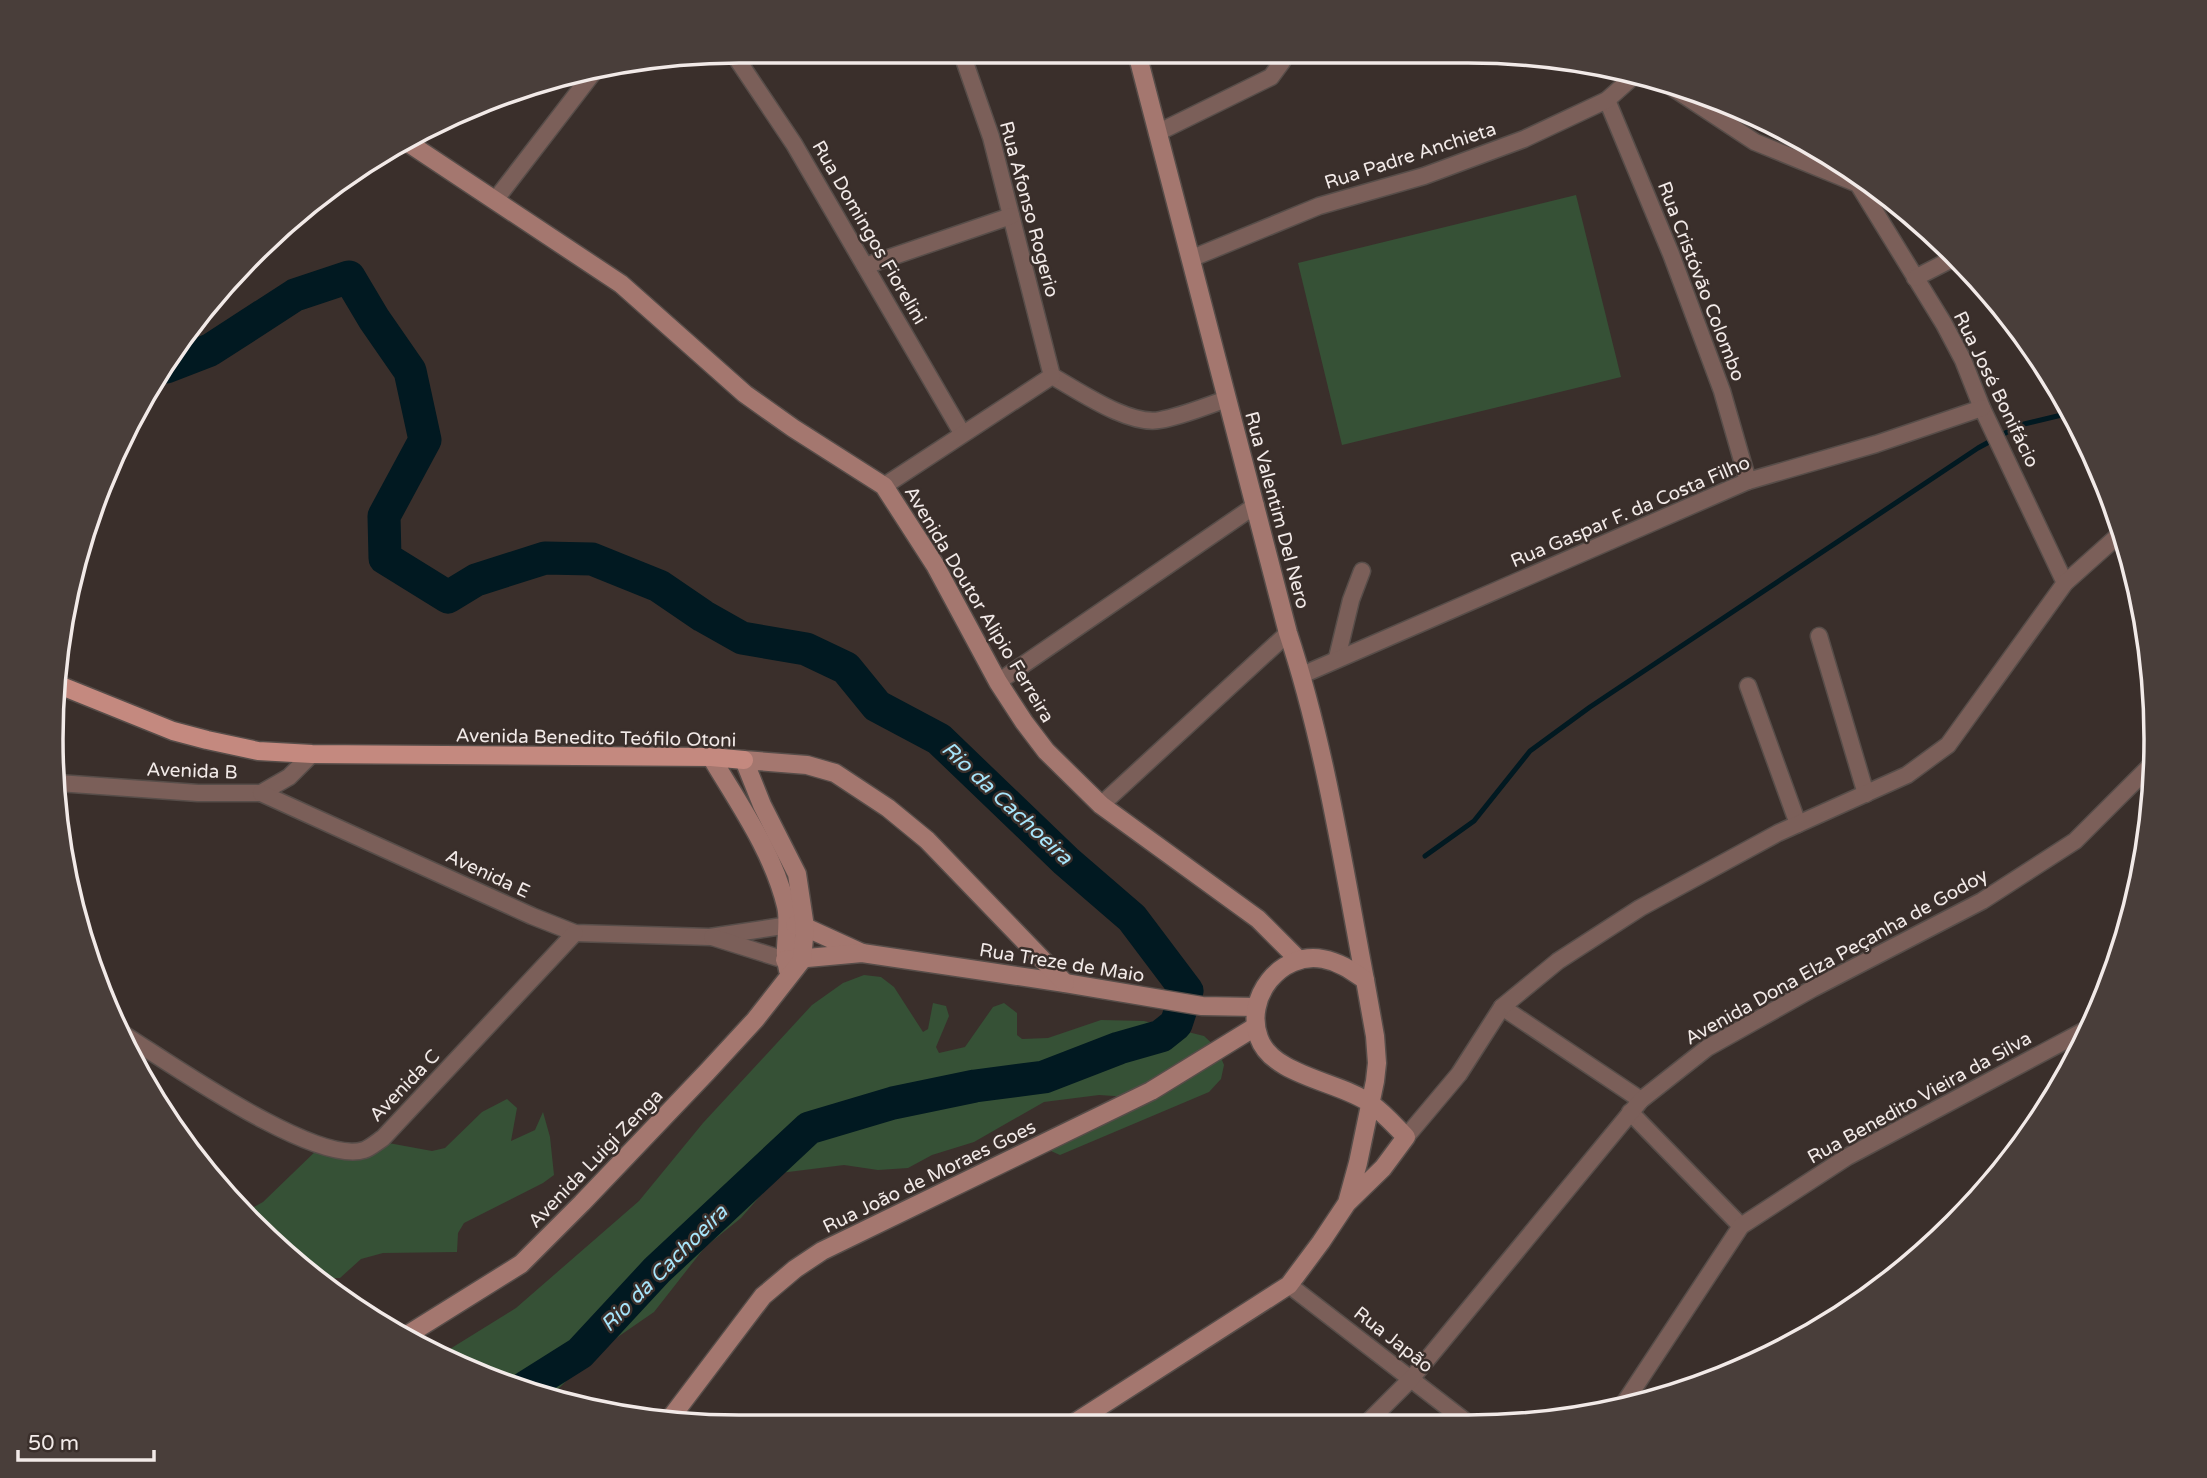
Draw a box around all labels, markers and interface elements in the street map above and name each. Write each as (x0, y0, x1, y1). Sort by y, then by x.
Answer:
street label: Rua Padre Anchieta (1322, 118, 1499, 194)
street label: Rua Afonso Rogerio (995, 119, 1063, 300)
street label: Rua Domingos Fiorelini (807, 137, 931, 328)
street label: Rua Cristóvão Colombo (1653, 178, 1749, 384)
street label: Rua José Bonifácio (1949, 308, 2043, 471)
street label: Rua Valentim Del Nero (1240, 409, 1314, 611)
street label: Rua Gaspar F. da Costa Filho (1507, 451, 1753, 572)
street label: Avenida Doutor Alipio Ferreira (900, 482, 1059, 727)
street label: Avenida Benedito Teófilo Otoni (455, 725, 737, 751)
water label: Rio da Cachoeira (936, 737, 1078, 871)
street label: Avenida B (146, 758, 238, 784)
street label: Avenida E (442, 845, 533, 903)
street label: Avenida Dona Elza Peçanha de Godoy (1681, 864, 1992, 1050)
street label: Rua Treze de Maio (978, 939, 1146, 987)
street label: Rua Benedito Vieira da Silva (1804, 1027, 2035, 1169)
street label: Avenida C (365, 1045, 444, 1126)
street label: Avenida Luigi Zenga (524, 1085, 668, 1233)
street label: Rua João de Moraes Goes (819, 1116, 1040, 1238)
water label: Rio da Cachoeira (596, 1199, 734, 1337)
street label: Rua Japão (1349, 1302, 1437, 1378)
scale bar (18, 1418, 154, 1462)
text: 50 m (28, 1431, 79, 1456)

